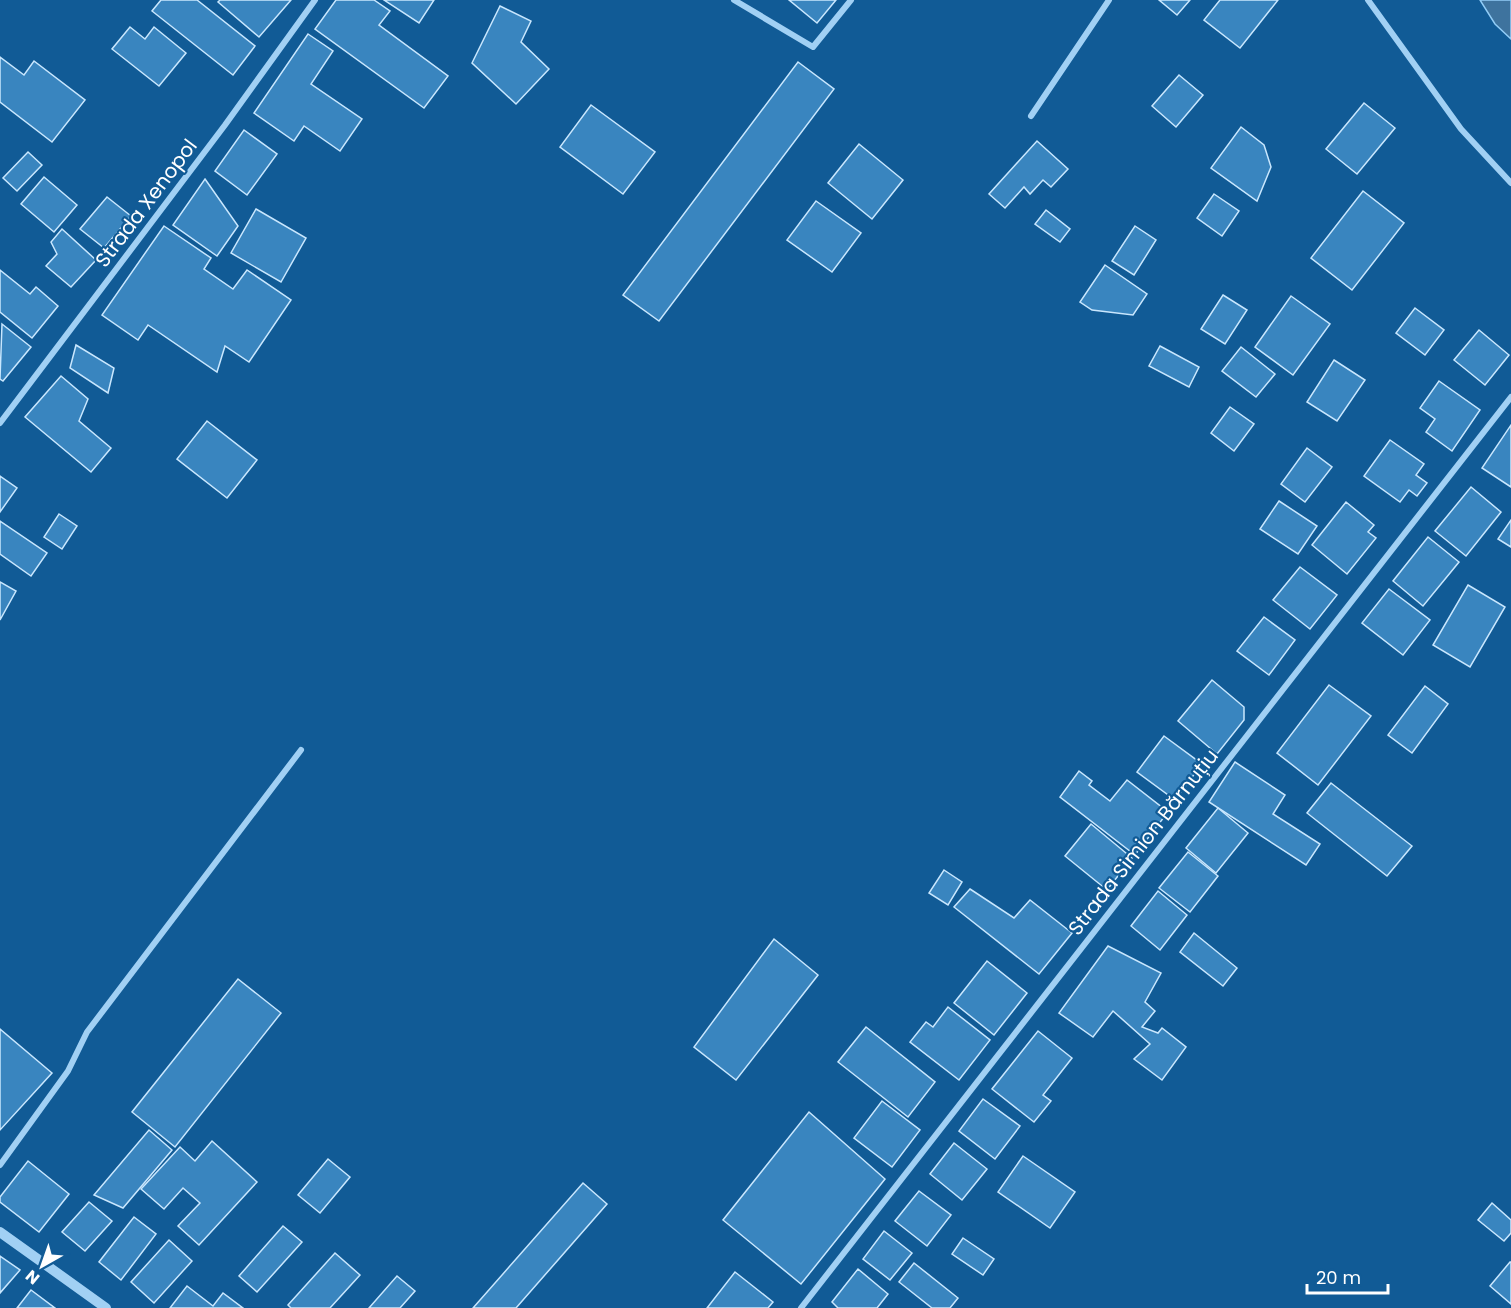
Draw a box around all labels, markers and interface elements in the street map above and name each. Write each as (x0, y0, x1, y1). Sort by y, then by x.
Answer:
street label: Strada Xenopol (88, 133, 204, 273)
street label: Strada Simion Bărnuțiu (1061, 743, 1225, 941)
north arrow (12, 1236, 72, 1296)
scale bar (1307, 1257, 1388, 1295)
text: N (21, 1264, 45, 1290)
text: 20 m (1316, 1265, 1361, 1290)

